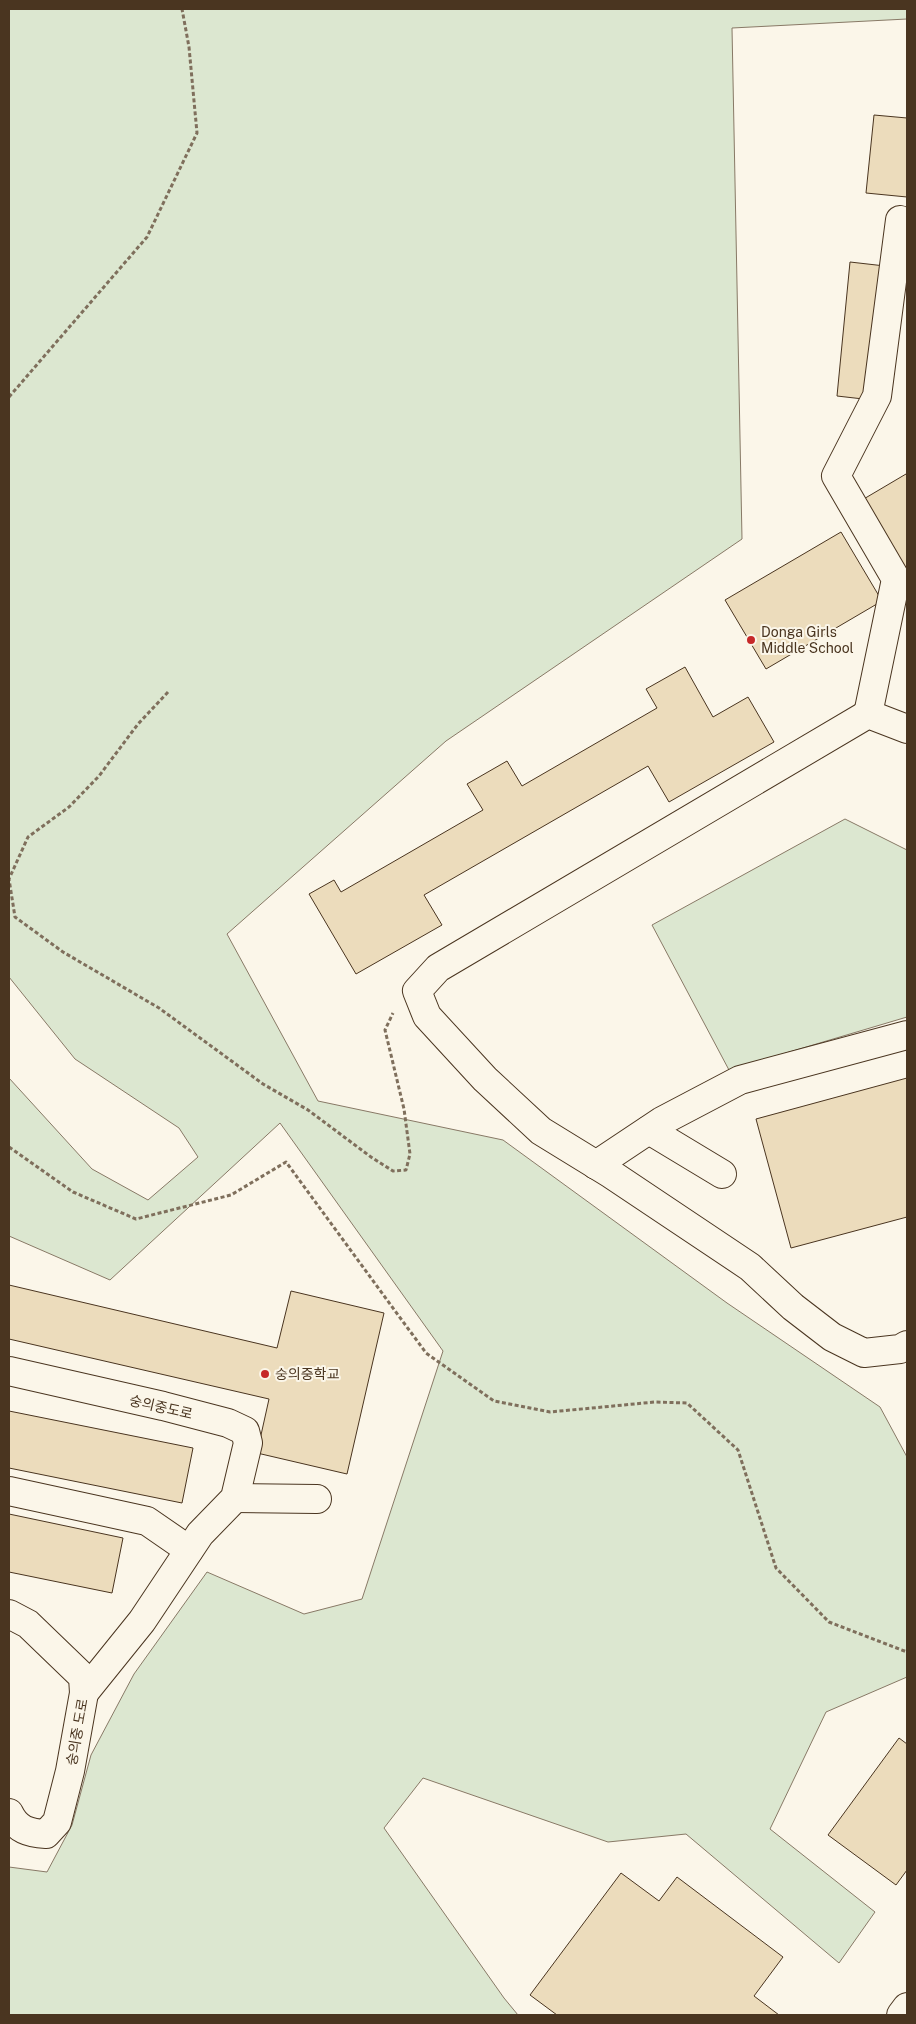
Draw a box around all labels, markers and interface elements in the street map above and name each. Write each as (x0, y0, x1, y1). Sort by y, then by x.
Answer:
place label: Donga Girls Middle School (761, 624, 854, 656)
marker: Donga Girls Middle School (745, 634, 757, 646)
place label: 숭의중학교 (275, 1366, 340, 1382)
marker: 숭의중학교 (259, 1368, 271, 1380)
street label: 숭의중도로 (128, 1392, 194, 1422)
street label: 숭의중 도로 (63, 1697, 91, 1767)

